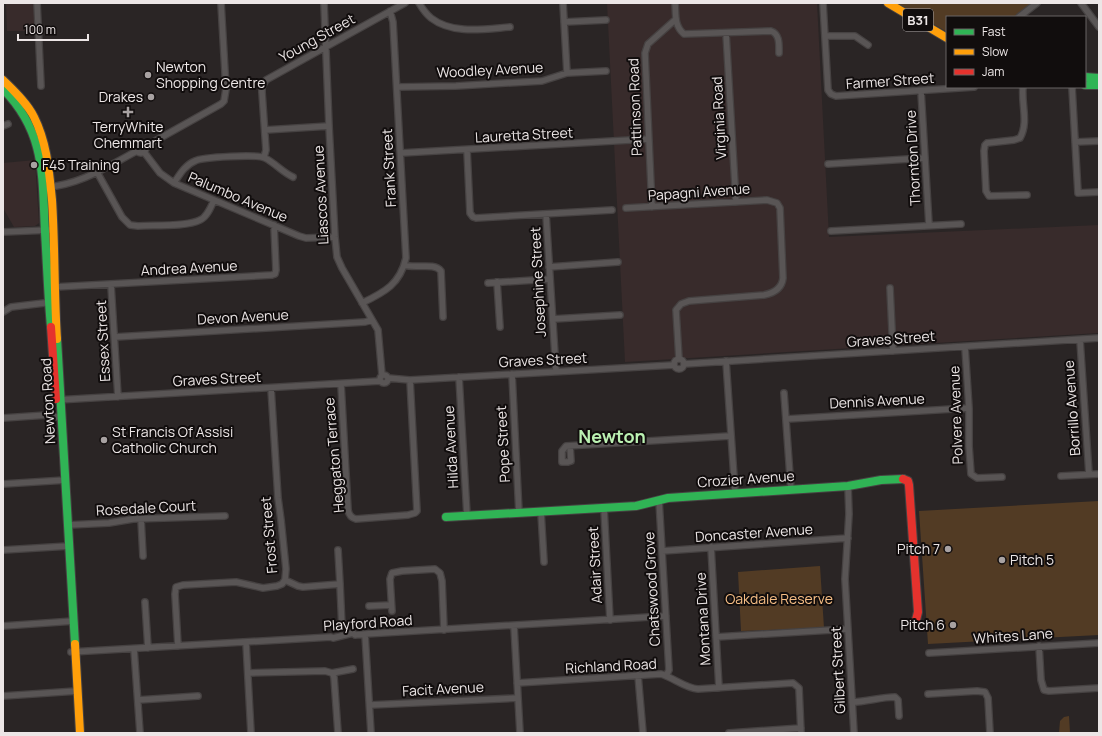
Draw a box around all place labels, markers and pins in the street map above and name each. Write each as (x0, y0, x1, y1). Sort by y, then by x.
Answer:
place label: Newton Shopping Centre (156, 57, 265, 92)
marker: Newton Shopping Centre (143, 70, 153, 80)
place label: Drakes (99, 87, 143, 106)
marker: Drakes (146, 92, 156, 102)
marker: TerryWhite Chemmart (123, 107, 133, 117)
place label: TerryWhite Chemmart (93, 117, 164, 152)
place label: F45 Training (42, 155, 120, 174)
marker: F45 Training (29, 160, 39, 170)
place label: St Francis Of Assisi Catholic Church (112, 422, 233, 457)
marker: St Francis Of Assisi Catholic Church (99, 435, 109, 445)
place label: Pitch 7 (897, 539, 940, 558)
marker: Pitch 7 (943, 544, 953, 554)
place label: Pitch 5 (1010, 550, 1054, 569)
marker: Pitch 5 (997, 555, 1007, 565)
place label: Pitch 6 (900, 615, 945, 634)
marker: Pitch 6 (948, 620, 958, 630)

